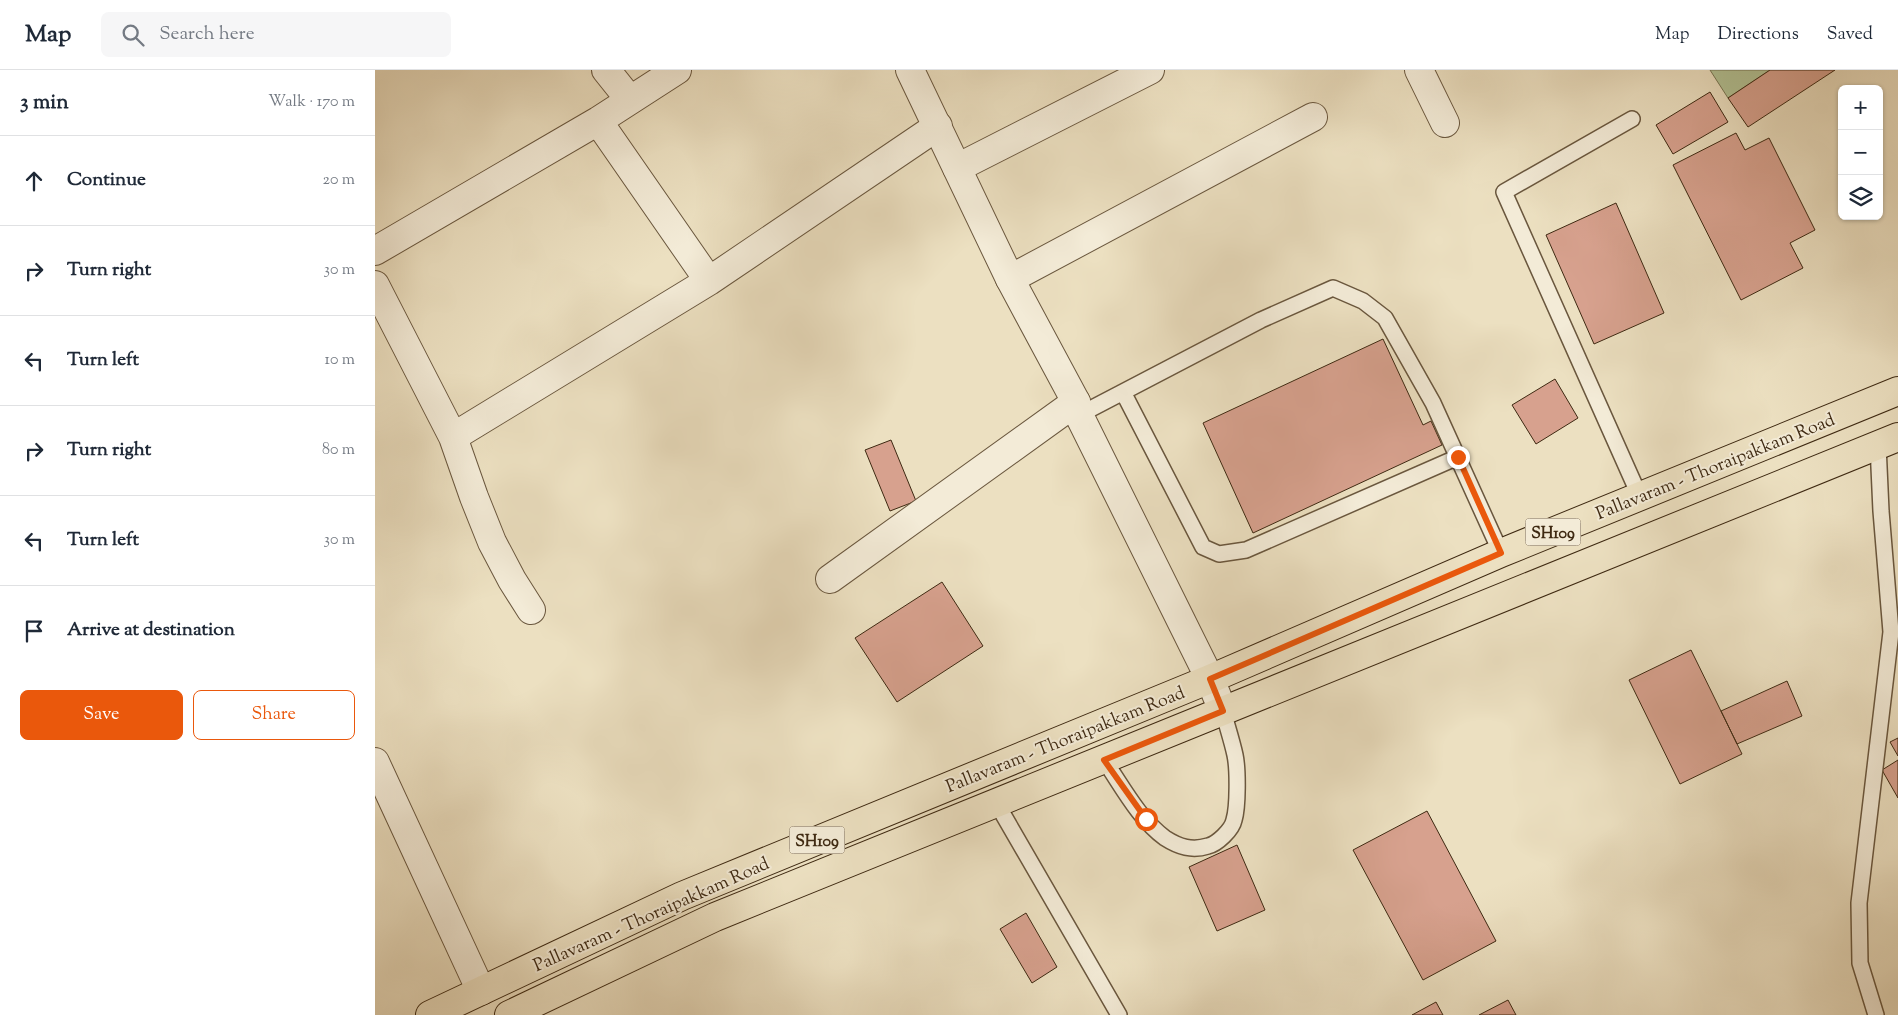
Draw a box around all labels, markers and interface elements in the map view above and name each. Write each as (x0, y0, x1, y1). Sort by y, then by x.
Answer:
search box (101, 12, 451, 57)
text: Map (25, 18, 71, 52)
icon: search (119, 21, 147, 49)
text: Search here (159, 21, 255, 48)
text: Map (1655, 22, 1690, 48)
text: Directions (1718, 22, 1799, 48)
text: Saved (1827, 22, 1873, 48)
map controls (1838, 85, 1883, 220)
button: + (1838, 85, 1883, 130)
text: 3 min (20, 88, 69, 118)
text: Walk · 170 m (268, 91, 355, 114)
button: − (1838, 130, 1883, 175)
icon: ahead (20, 167, 48, 195)
text: Continue (67, 167, 146, 194)
text: 20 m (322, 169, 355, 192)
button: layers (1838, 175, 1883, 220)
icon: right (20, 257, 48, 285)
text: Turn right (67, 257, 151, 284)
text: 30 m (324, 259, 355, 282)
icon: left (20, 347, 48, 375)
text: Turn left (67, 347, 139, 374)
text: 10 m (325, 349, 355, 372)
street label: Pallavaram - Thoraipakkam Road (1592, 408, 1839, 528)
icon: right (20, 437, 48, 465)
text: Turn right (67, 437, 151, 464)
text: 80 m (322, 439, 355, 462)
route end (1447, 446, 1470, 469)
road number: SH109 (1525, 518, 1581, 546)
icon: left (20, 527, 48, 555)
text: Turn left (67, 527, 139, 554)
text: 30 m (324, 529, 355, 552)
icon: arrive (20, 617, 48, 645)
text: Arrive at destination (67, 617, 235, 644)
street label: Pallavaram - Thoraipakkam Road (942, 681, 1189, 801)
button: Save (20, 690, 183, 740)
button: Share (193, 690, 355, 740)
route start (1135, 808, 1158, 831)
road number: SH109 (789, 826, 845, 854)
street label: Pallavaram - Thoraipakkam Road (530, 852, 774, 980)

